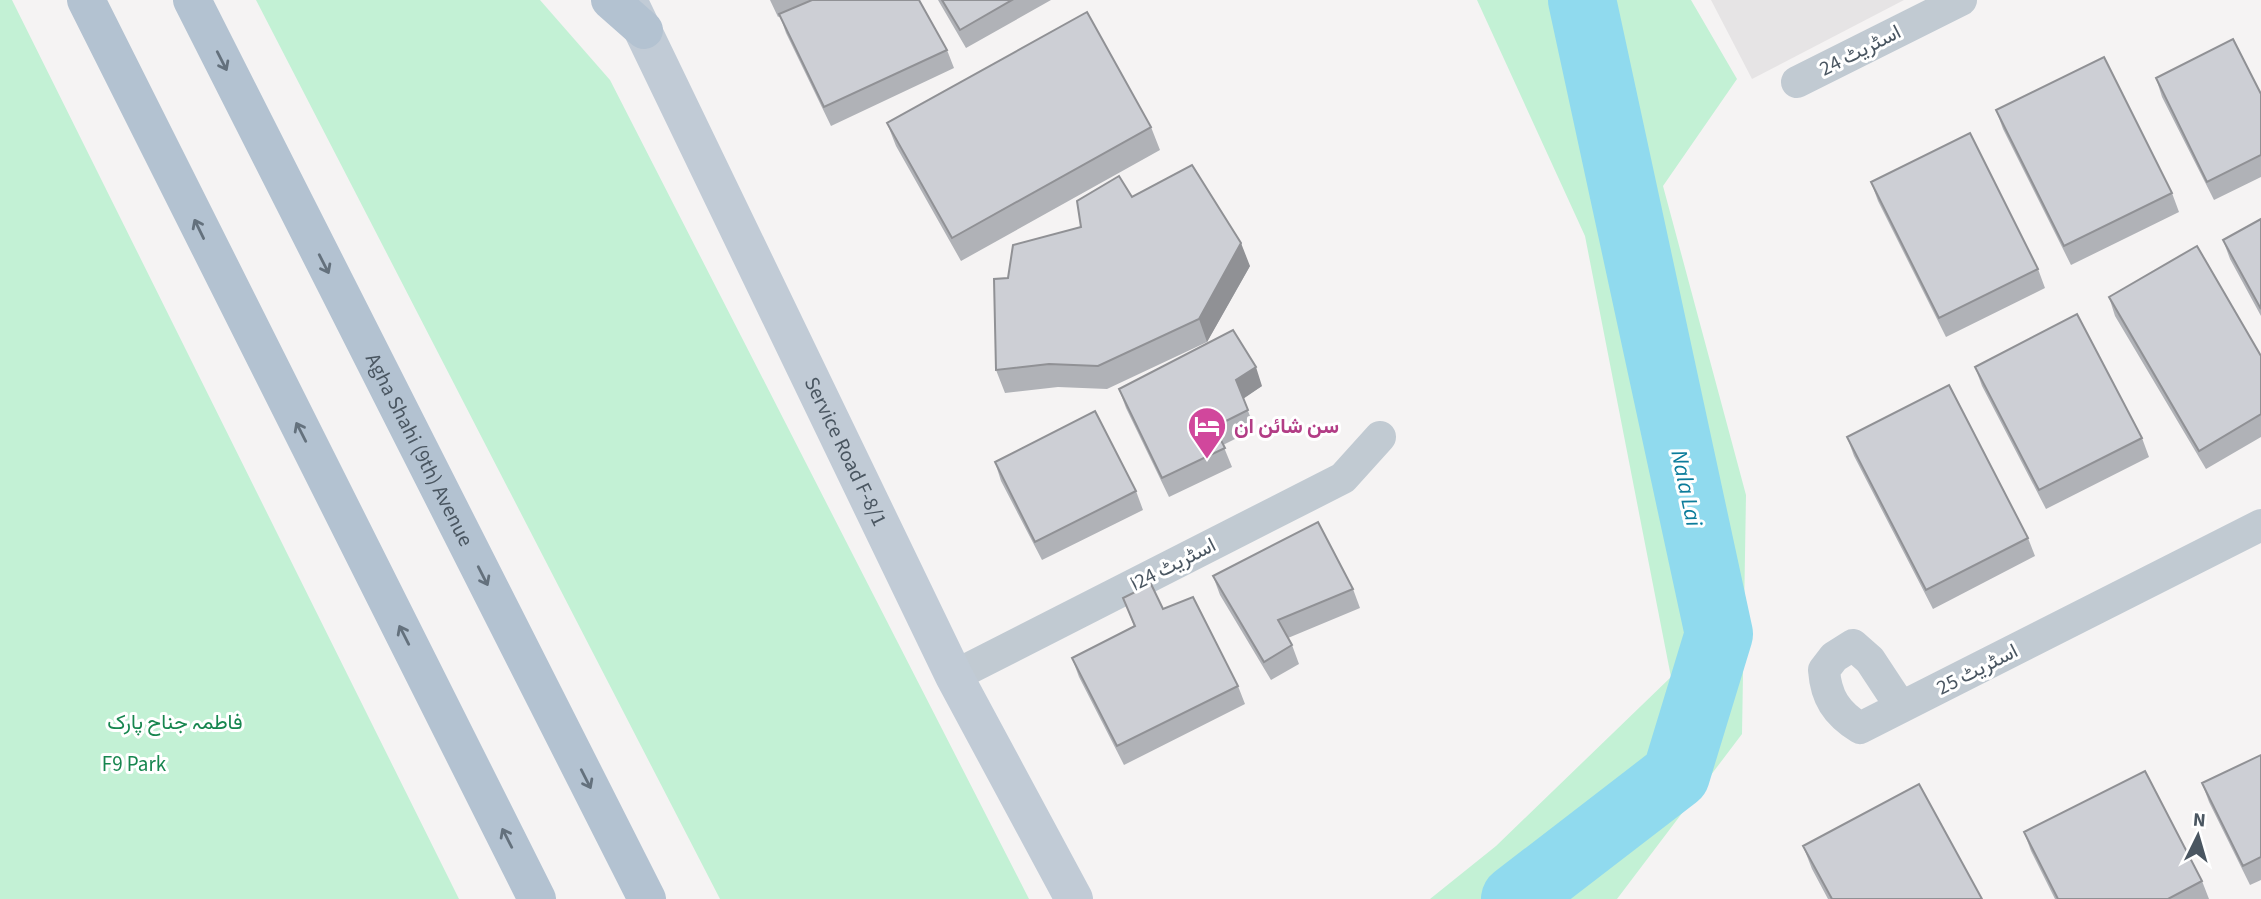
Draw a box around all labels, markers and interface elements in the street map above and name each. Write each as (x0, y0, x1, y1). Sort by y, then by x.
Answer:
street label: اسٹریٹ 24 (1814, 17, 1906, 83)
one-way arrow (216, 50, 230, 71)
one-way arrow (192, 219, 206, 240)
one-way arrow (318, 253, 332, 274)
street label: Agha Shahi (9th) Avenue (358, 348, 481, 551)
street label: Service Road F-8/1 (797, 372, 895, 531)
hotel icon: سن شائن ان (1186, 405, 1228, 460)
place label: سن شائن ان (1234, 411, 1339, 441)
one-way arrow (293, 422, 307, 443)
water label: Nala Lai (1662, 447, 1711, 530)
street label: اسٹریٹ 24ا (1125, 530, 1221, 598)
one-way arrow (477, 565, 490, 586)
one-way arrow (396, 625, 410, 646)
street label: اسٹریٹ 25 (1931, 636, 2023, 702)
park label: فاطمہ جناح پارک (107, 707, 243, 737)
park label: F9 Park (102, 749, 167, 779)
one-way arrow (580, 768, 594, 789)
north arrow (2163, 801, 2233, 871)
text: N (2192, 807, 2207, 835)
one-way arrow (499, 828, 513, 849)

